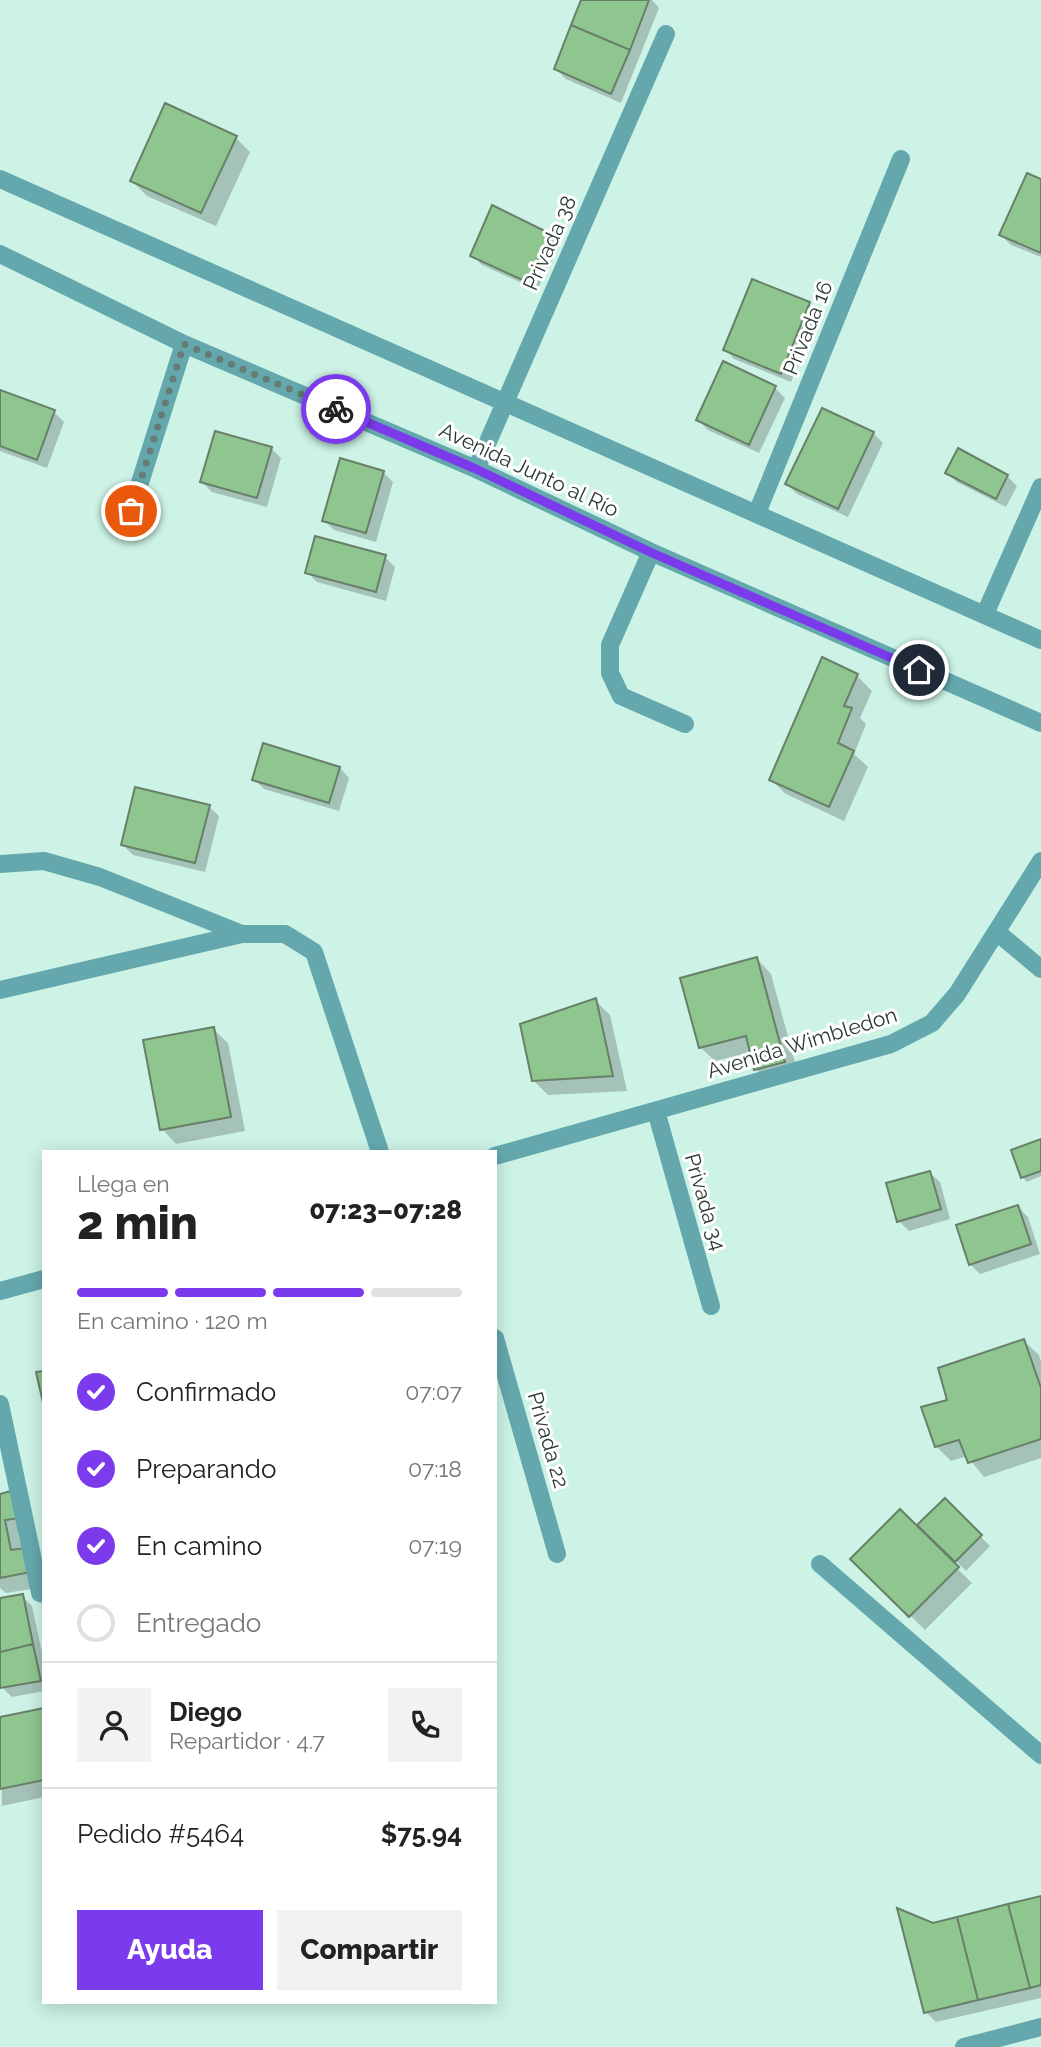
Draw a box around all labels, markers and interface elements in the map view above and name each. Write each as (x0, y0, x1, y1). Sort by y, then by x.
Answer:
street label: Privada 38 (518, 192, 581, 294)
street label: Privada 16 (777, 277, 838, 378)
courier (301, 374, 371, 444)
icon: bike (317, 390, 355, 428)
street label: Avenida Junto al Río (436, 417, 623, 522)
pin (101, 481, 161, 541)
icon: bag (112, 492, 150, 530)
pin (889, 640, 949, 700)
icon: home (900, 651, 938, 689)
street label: Avenida Wimbledon (704, 1002, 900, 1083)
street label: Privada 34 (680, 1150, 731, 1253)
text: Llega en (77, 1170, 170, 1197)
text: 07:23–07:28 (309, 1195, 462, 1225)
text: 2 min (77, 1196, 198, 1250)
text: En camino · 120 m (77, 1307, 268, 1334)
icon: check (77, 1373, 115, 1411)
text: Confirmado (136, 1377, 276, 1407)
text: 07:07 (405, 1378, 462, 1405)
street label: Privada 22 (523, 1389, 574, 1491)
icon: check (77, 1450, 115, 1488)
text: Preparando (136, 1454, 276, 1484)
text: 07:18 (408, 1455, 462, 1482)
icon: check (77, 1527, 115, 1565)
text: En camino (136, 1531, 262, 1561)
text: 07:19 (408, 1532, 462, 1559)
text: Entregado (136, 1608, 261, 1638)
button: person (77, 1688, 151, 1762)
button: phone (388, 1688, 462, 1762)
text: Diego (169, 1697, 242, 1727)
text: Repartidor · 4.7 (169, 1727, 325, 1754)
text: Pedido #5464 (77, 1819, 244, 1849)
text: $75.94 (381, 1819, 462, 1849)
button: Ayuda (77, 1910, 263, 1990)
button: Compartir (277, 1910, 462, 1990)

